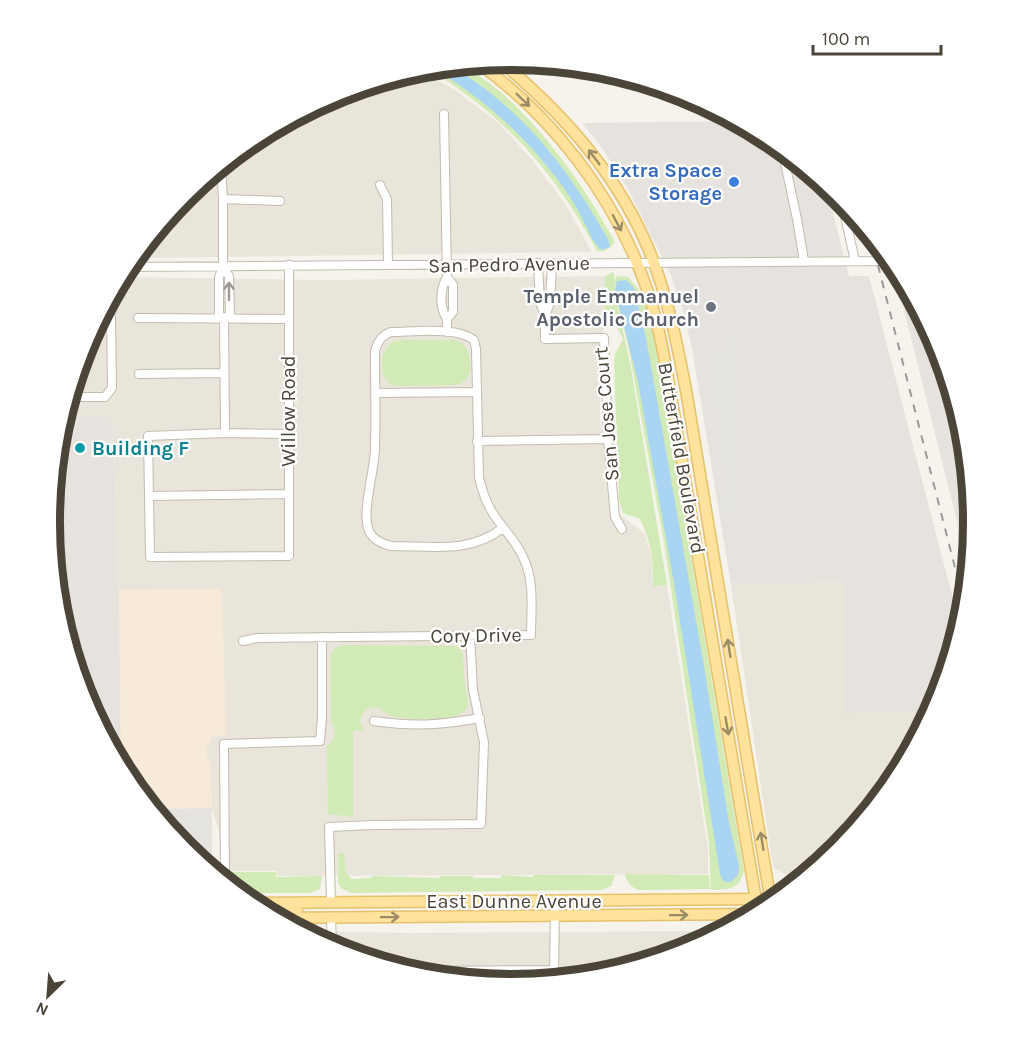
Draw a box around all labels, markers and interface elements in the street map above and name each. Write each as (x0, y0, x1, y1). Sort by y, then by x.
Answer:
scale bar (813, 18, 940, 56)
text: 100 m (822, 28, 870, 50)
one-way arrow (516, 93, 531, 107)
one-way arrow (588, 149, 601, 165)
place label: Extra Space Storage (609, 159, 722, 205)
marker: Extra Space Storage (727, 175, 741, 189)
one-way arrow (612, 214, 623, 232)
street label: San Pedro Avenue (428, 252, 590, 277)
one-way arrow (223, 282, 235, 302)
place label: Temple Emmanuel Apostolic Church (523, 285, 699, 331)
marker: Temple Emmanuel Apostolic Church (704, 300, 718, 314)
street label: San Jose Court (589, 345, 624, 482)
street label: Willow Road (277, 355, 300, 467)
street label: Butterfield Boulevard (653, 361, 710, 556)
place label: Building F (92, 437, 189, 460)
marker: Building F (73, 441, 87, 455)
street label: Cory Drive (430, 623, 522, 648)
one-way arrow (724, 639, 735, 659)
one-way arrow (721, 716, 732, 735)
one-way arrow (756, 831, 767, 851)
street label: East Dunne Avenue (426, 890, 602, 913)
one-way arrow (669, 909, 689, 921)
one-way arrow (379, 911, 399, 923)
north arrow (18, 966, 78, 1026)
text: N (33, 998, 51, 1020)

